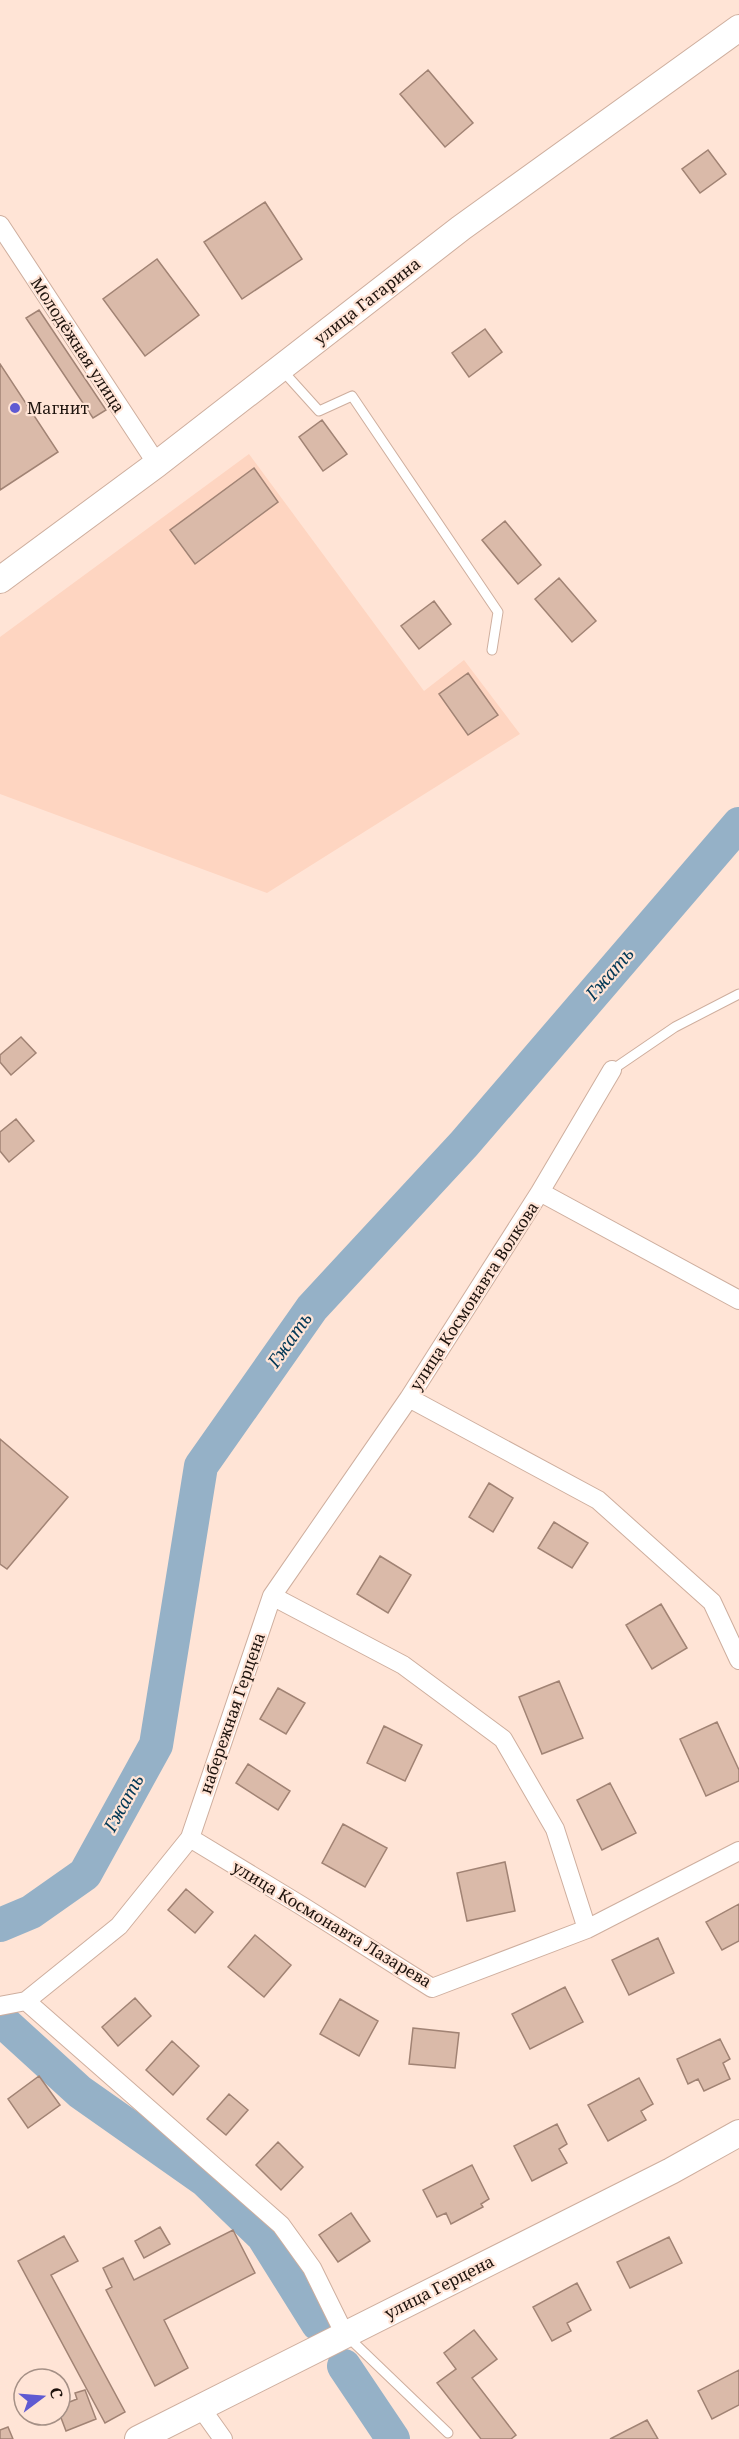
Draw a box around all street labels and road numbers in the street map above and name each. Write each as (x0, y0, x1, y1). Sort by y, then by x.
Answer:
street label: улица Гагарина (309, 253, 425, 349)
street label: Молодёжная улица (26, 273, 130, 417)
street label: улица Космонавта Волкова (405, 1197, 543, 1395)
street label: набережная Герцена (194, 1629, 270, 1797)
street label: улица Космонавта Лазарева (228, 1856, 436, 1992)
street label: улица Герцена (380, 2250, 498, 2324)

